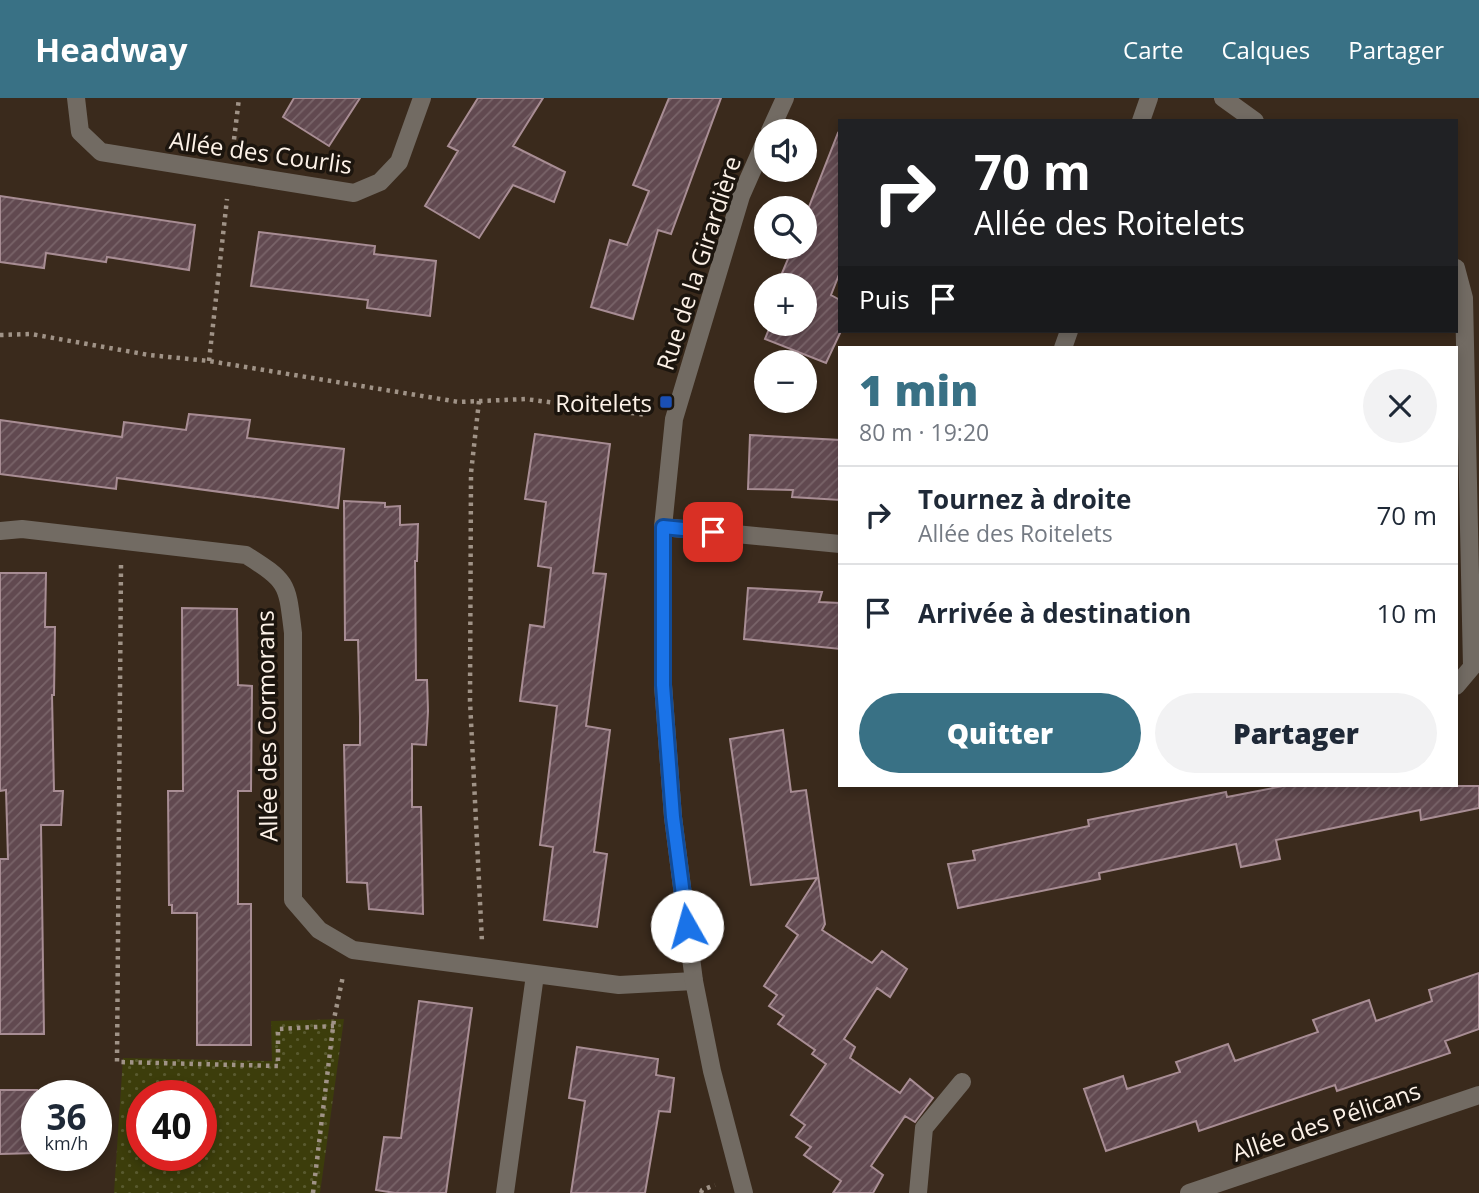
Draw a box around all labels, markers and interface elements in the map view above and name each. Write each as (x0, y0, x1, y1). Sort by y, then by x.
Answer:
text: Headway (35, 27, 188, 72)
text: Carte (1123, 33, 1183, 66)
text: Calques (1221, 33, 1310, 66)
text: Partager (1348, 33, 1444, 66)
map controls (754, 119, 817, 413)
button: sound (754, 119, 817, 182)
street label: Allée des Courlis (168, 123, 354, 181)
text: 70 m (974, 138, 1091, 204)
icon: right (859, 147, 950, 238)
street label: Rue de la Girardière (648, 152, 748, 374)
button: search (754, 196, 817, 259)
text: Allée des Roitelets (974, 201, 1245, 244)
button: + (754, 273, 817, 336)
icon: arrive (924, 280, 962, 318)
text: Puis (859, 281, 910, 317)
button: − (754, 350, 817, 413)
text: 1 min (859, 361, 978, 418)
button: close (1363, 369, 1437, 443)
place label: Roitelets (555, 386, 652, 419)
marker: Roitelets (658, 394, 674, 410)
text: 80 m · 19:20 (859, 416, 989, 448)
text: Tournez à droite (918, 481, 1131, 517)
icon: right (859, 496, 897, 534)
text: 70 m (1376, 497, 1437, 533)
pin (683, 502, 743, 562)
icon: arrive (694, 513, 732, 551)
text: Allée des Roitelets (918, 517, 1113, 549)
icon: arrive (859, 594, 897, 632)
text: Arrivée à destination (918, 595, 1191, 631)
text: 10 m (1376, 595, 1437, 631)
street label: Allée des Cormorans (247, 610, 285, 842)
button: Quitter (859, 693, 1141, 773)
button: Partager (1155, 693, 1437, 773)
position arrow (650, 889, 724, 963)
street label: Allée des Pélicans (1227, 1073, 1425, 1169)
speed limit sign: 40 (126, 1080, 217, 1171)
text: 36 (46, 1093, 87, 1140)
text: km/h (45, 1131, 88, 1155)

